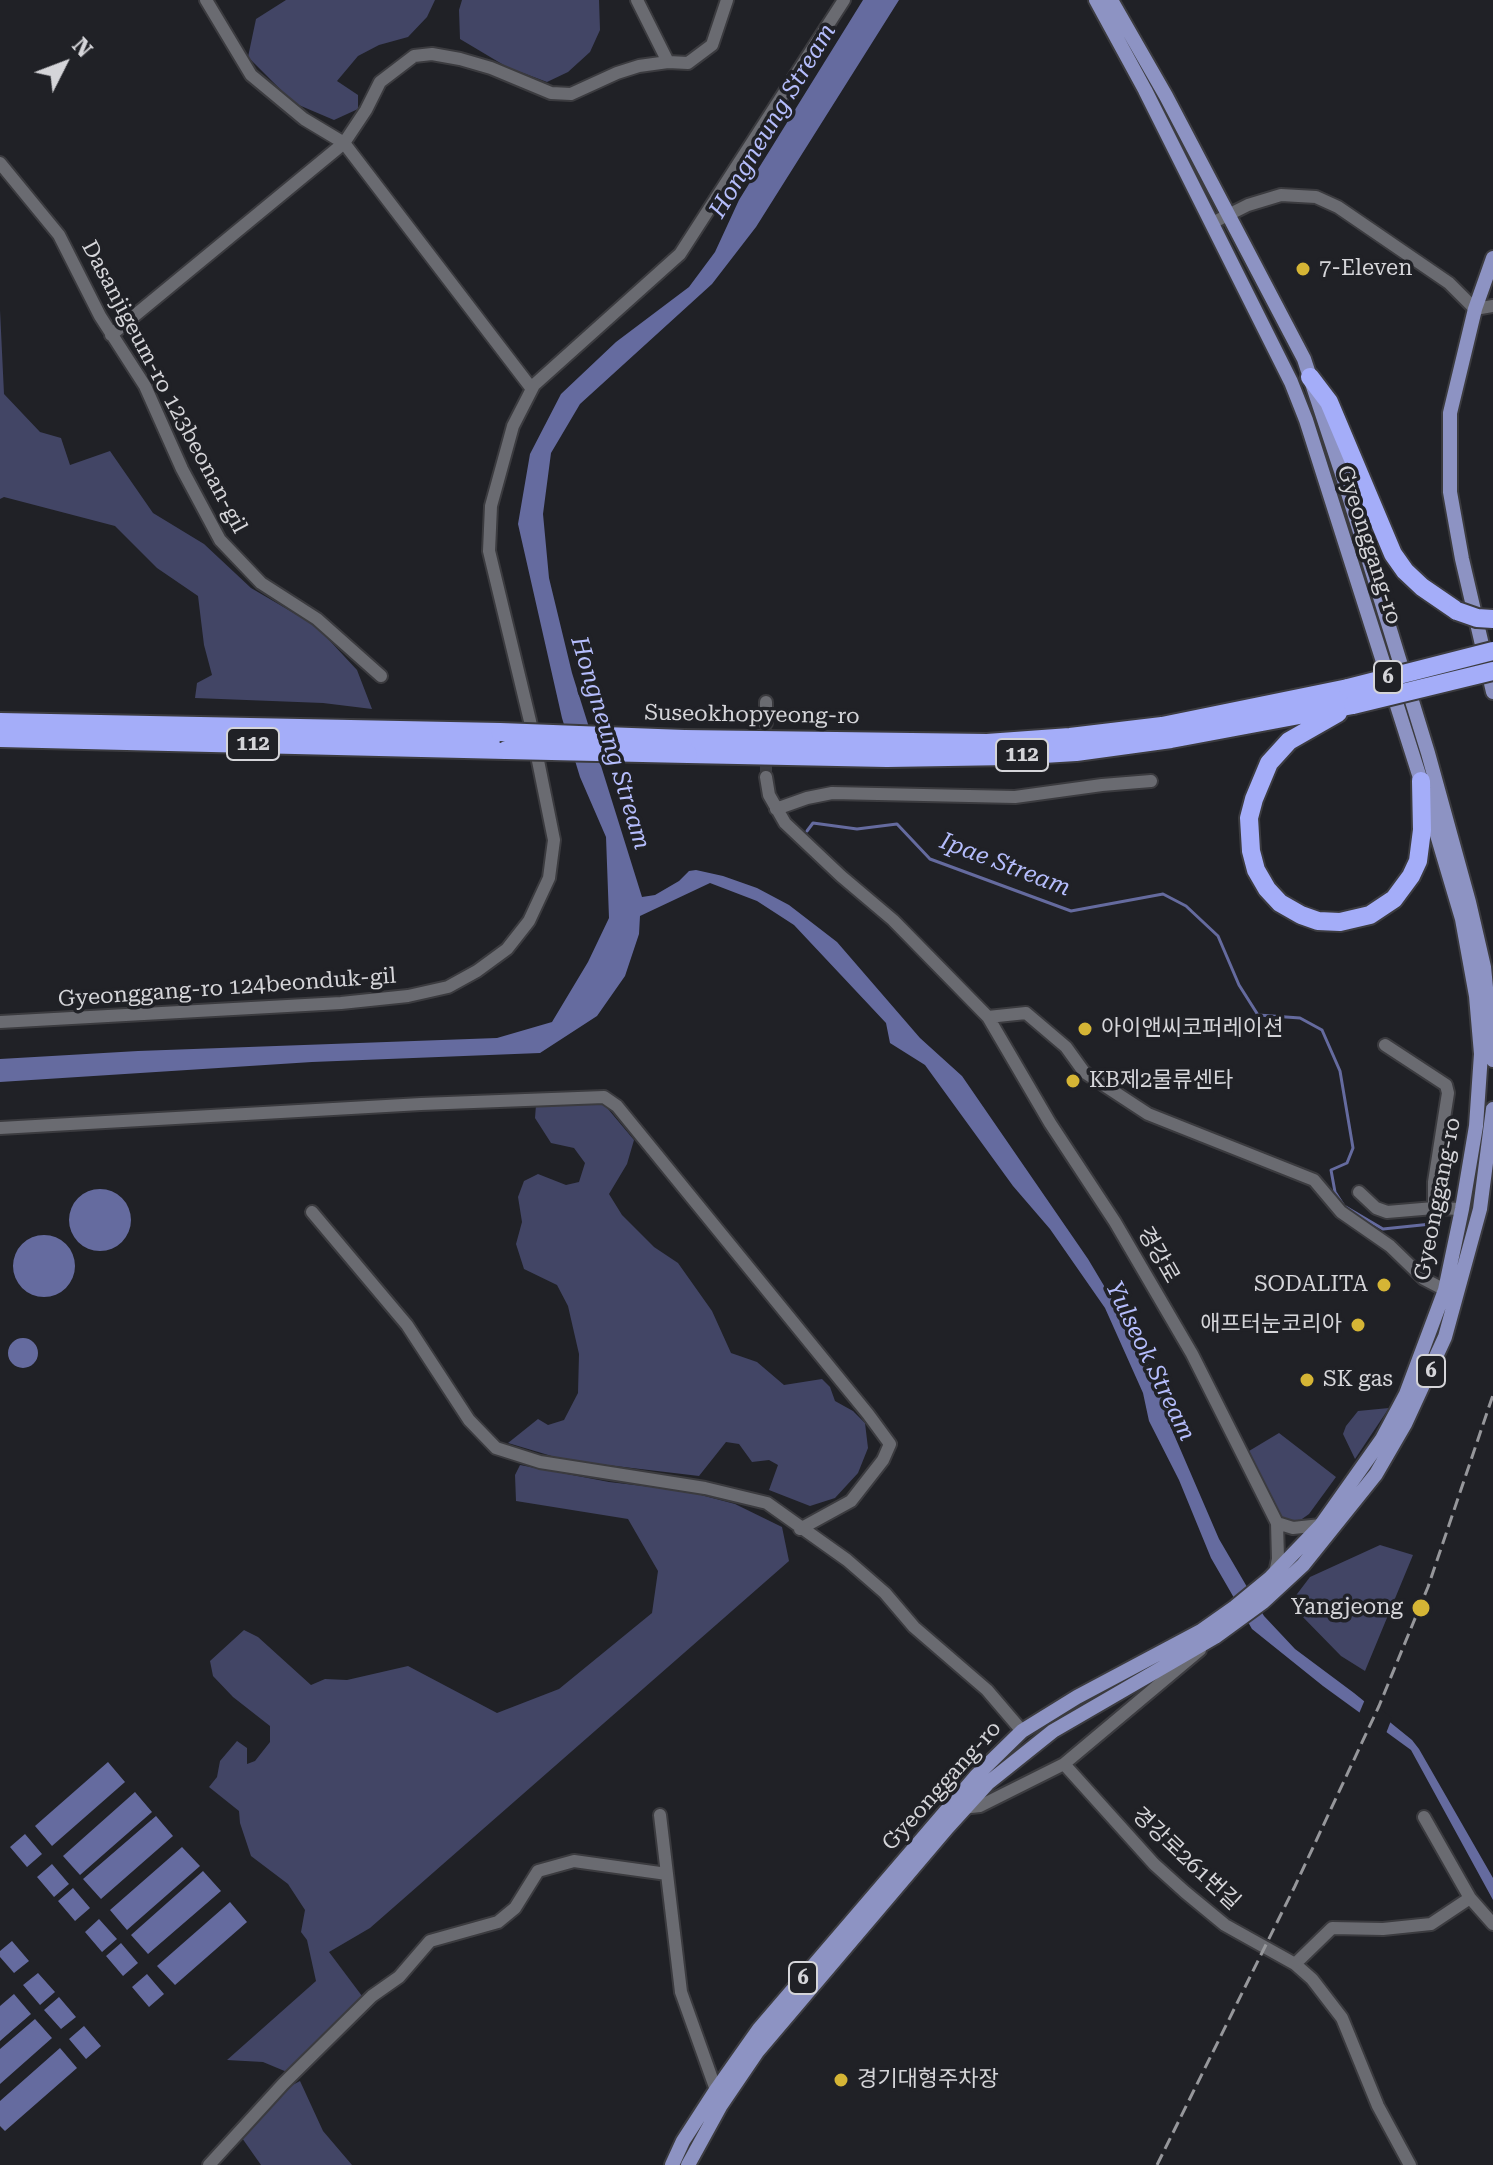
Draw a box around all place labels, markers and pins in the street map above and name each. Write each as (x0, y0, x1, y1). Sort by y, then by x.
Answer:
place label: 7-Eleven (1319, 256, 1412, 282)
marker: 7-Eleven (1294, 260, 1312, 278)
place label: 아이앤씨코퍼레이션 (1101, 1016, 1283, 1042)
marker: 아이앤씨코퍼레이션 (1076, 1020, 1094, 1038)
place label: KB제2물류센타 (1089, 1068, 1233, 1094)
marker: KB제2물류센타 (1064, 1072, 1082, 1090)
place label: SODALITA (1254, 1272, 1368, 1298)
marker: SODALITA (1375, 1276, 1393, 1294)
place label: 애프터눈코리아 (1200, 1312, 1342, 1338)
marker: 애프터눈코리아 (1349, 1316, 1367, 1334)
place label: SK gas (1323, 1367, 1393, 1393)
marker: SK gas (1298, 1371, 1316, 1389)
place label: Yangjeong (1291, 1595, 1403, 1621)
marker: Yangjeong (1410, 1597, 1432, 1619)
place label: 경기대형주차장 (857, 2067, 999, 2093)
marker: 경기대형주차장 (832, 2071, 850, 2089)

